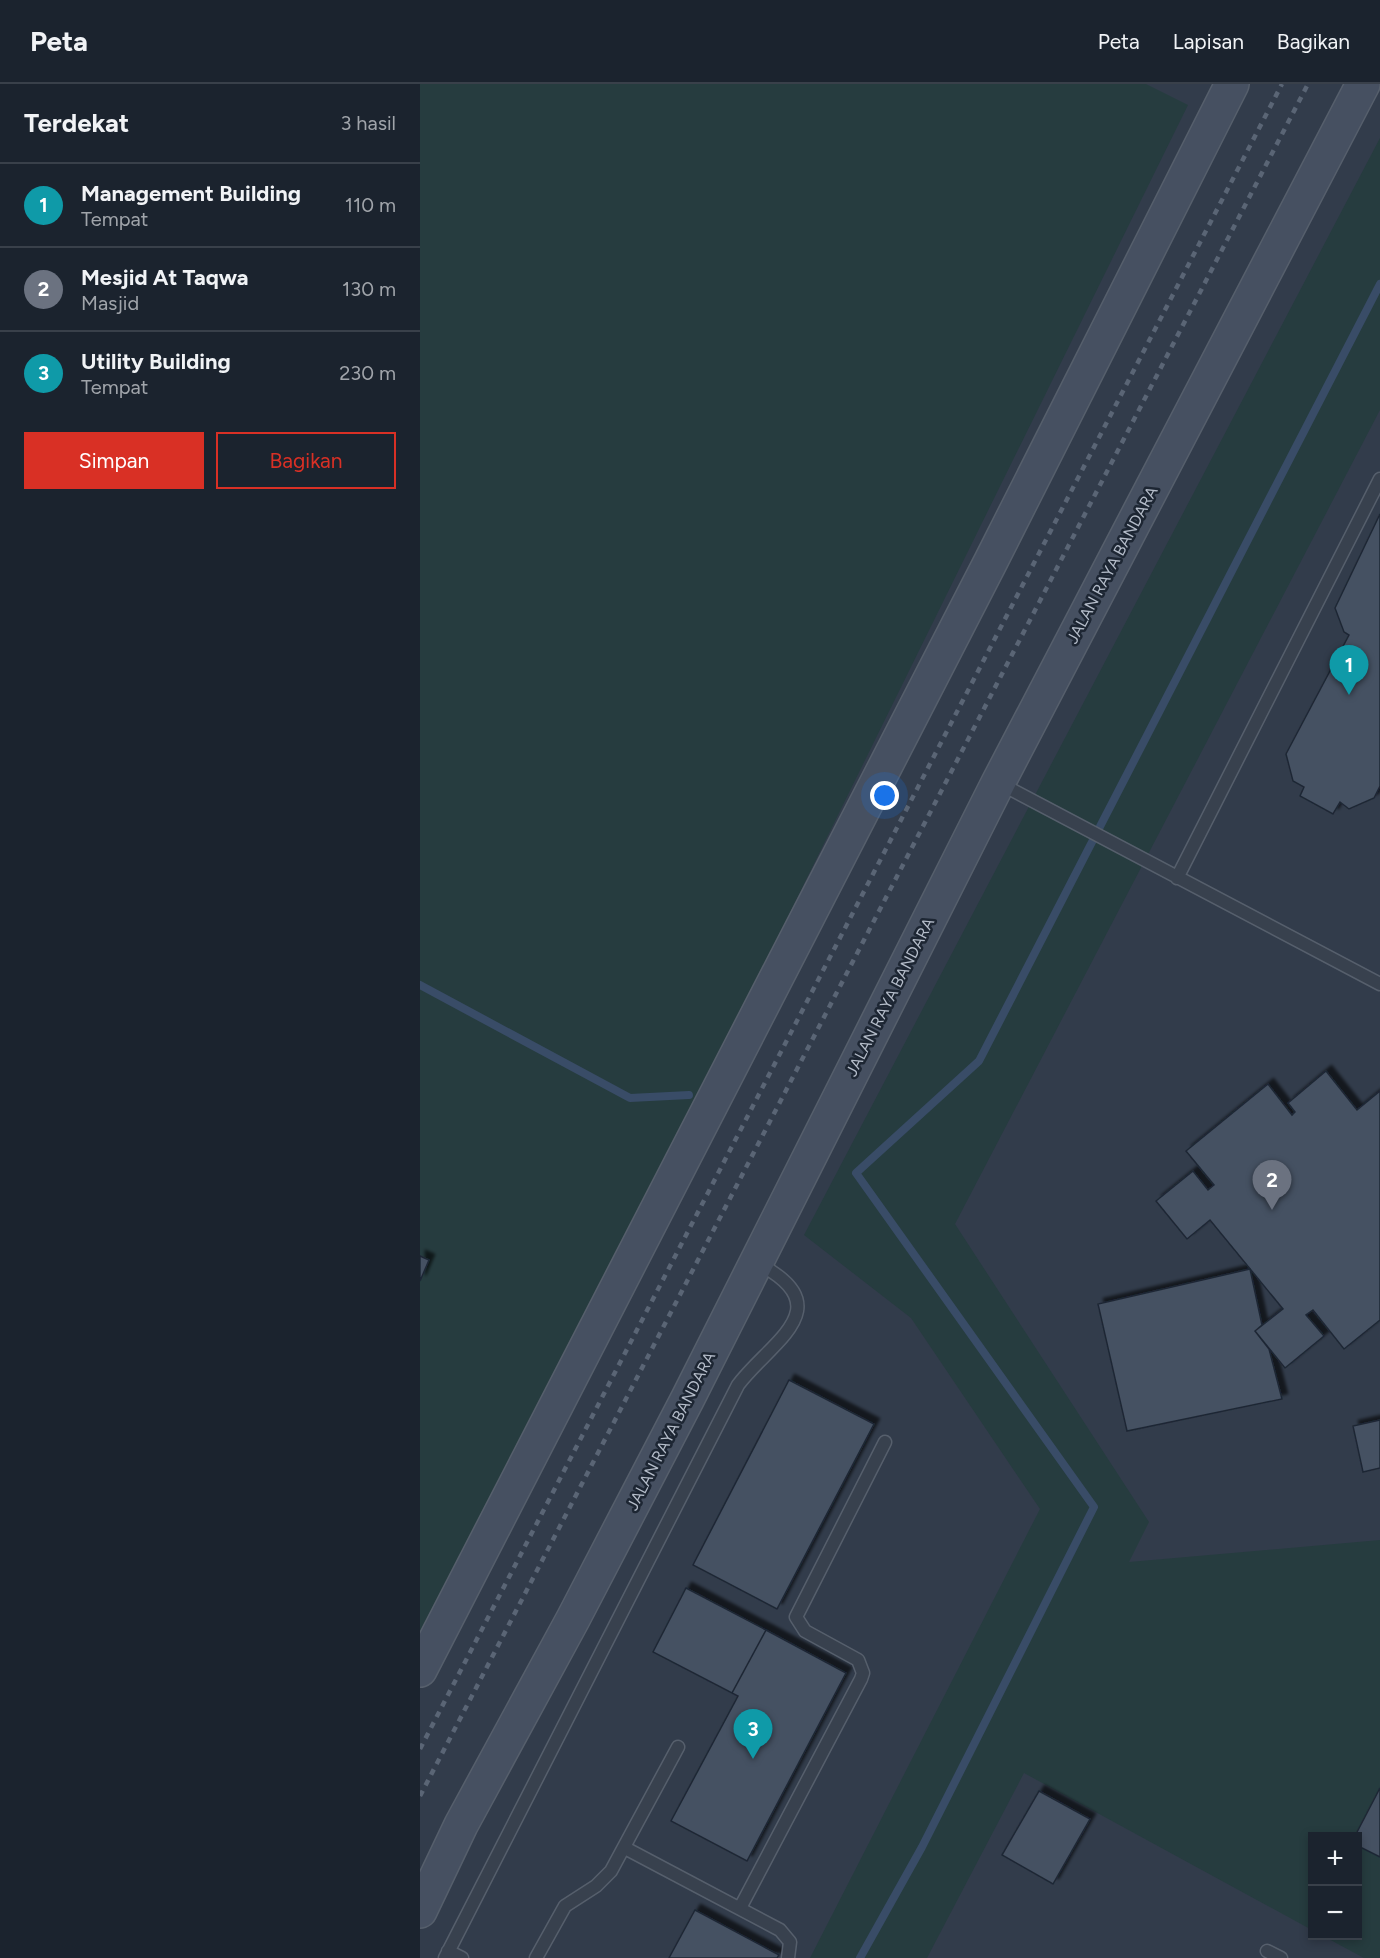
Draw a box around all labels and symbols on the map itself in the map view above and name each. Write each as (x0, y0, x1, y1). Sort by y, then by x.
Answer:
street label: JALAN RAYA BANDARA (1062, 483, 1162, 647)
pin: 1 (1330, 646, 1368, 695)
your location (870, 781, 899, 810)
street label: JALAN RAYA BANDARA (842, 914, 938, 1079)
pin: 2 (1252, 1160, 1292, 1210)
street label: JALAN RAYA BANDARA (623, 1348, 719, 1513)
pin: 3 (734, 1710, 772, 1759)

